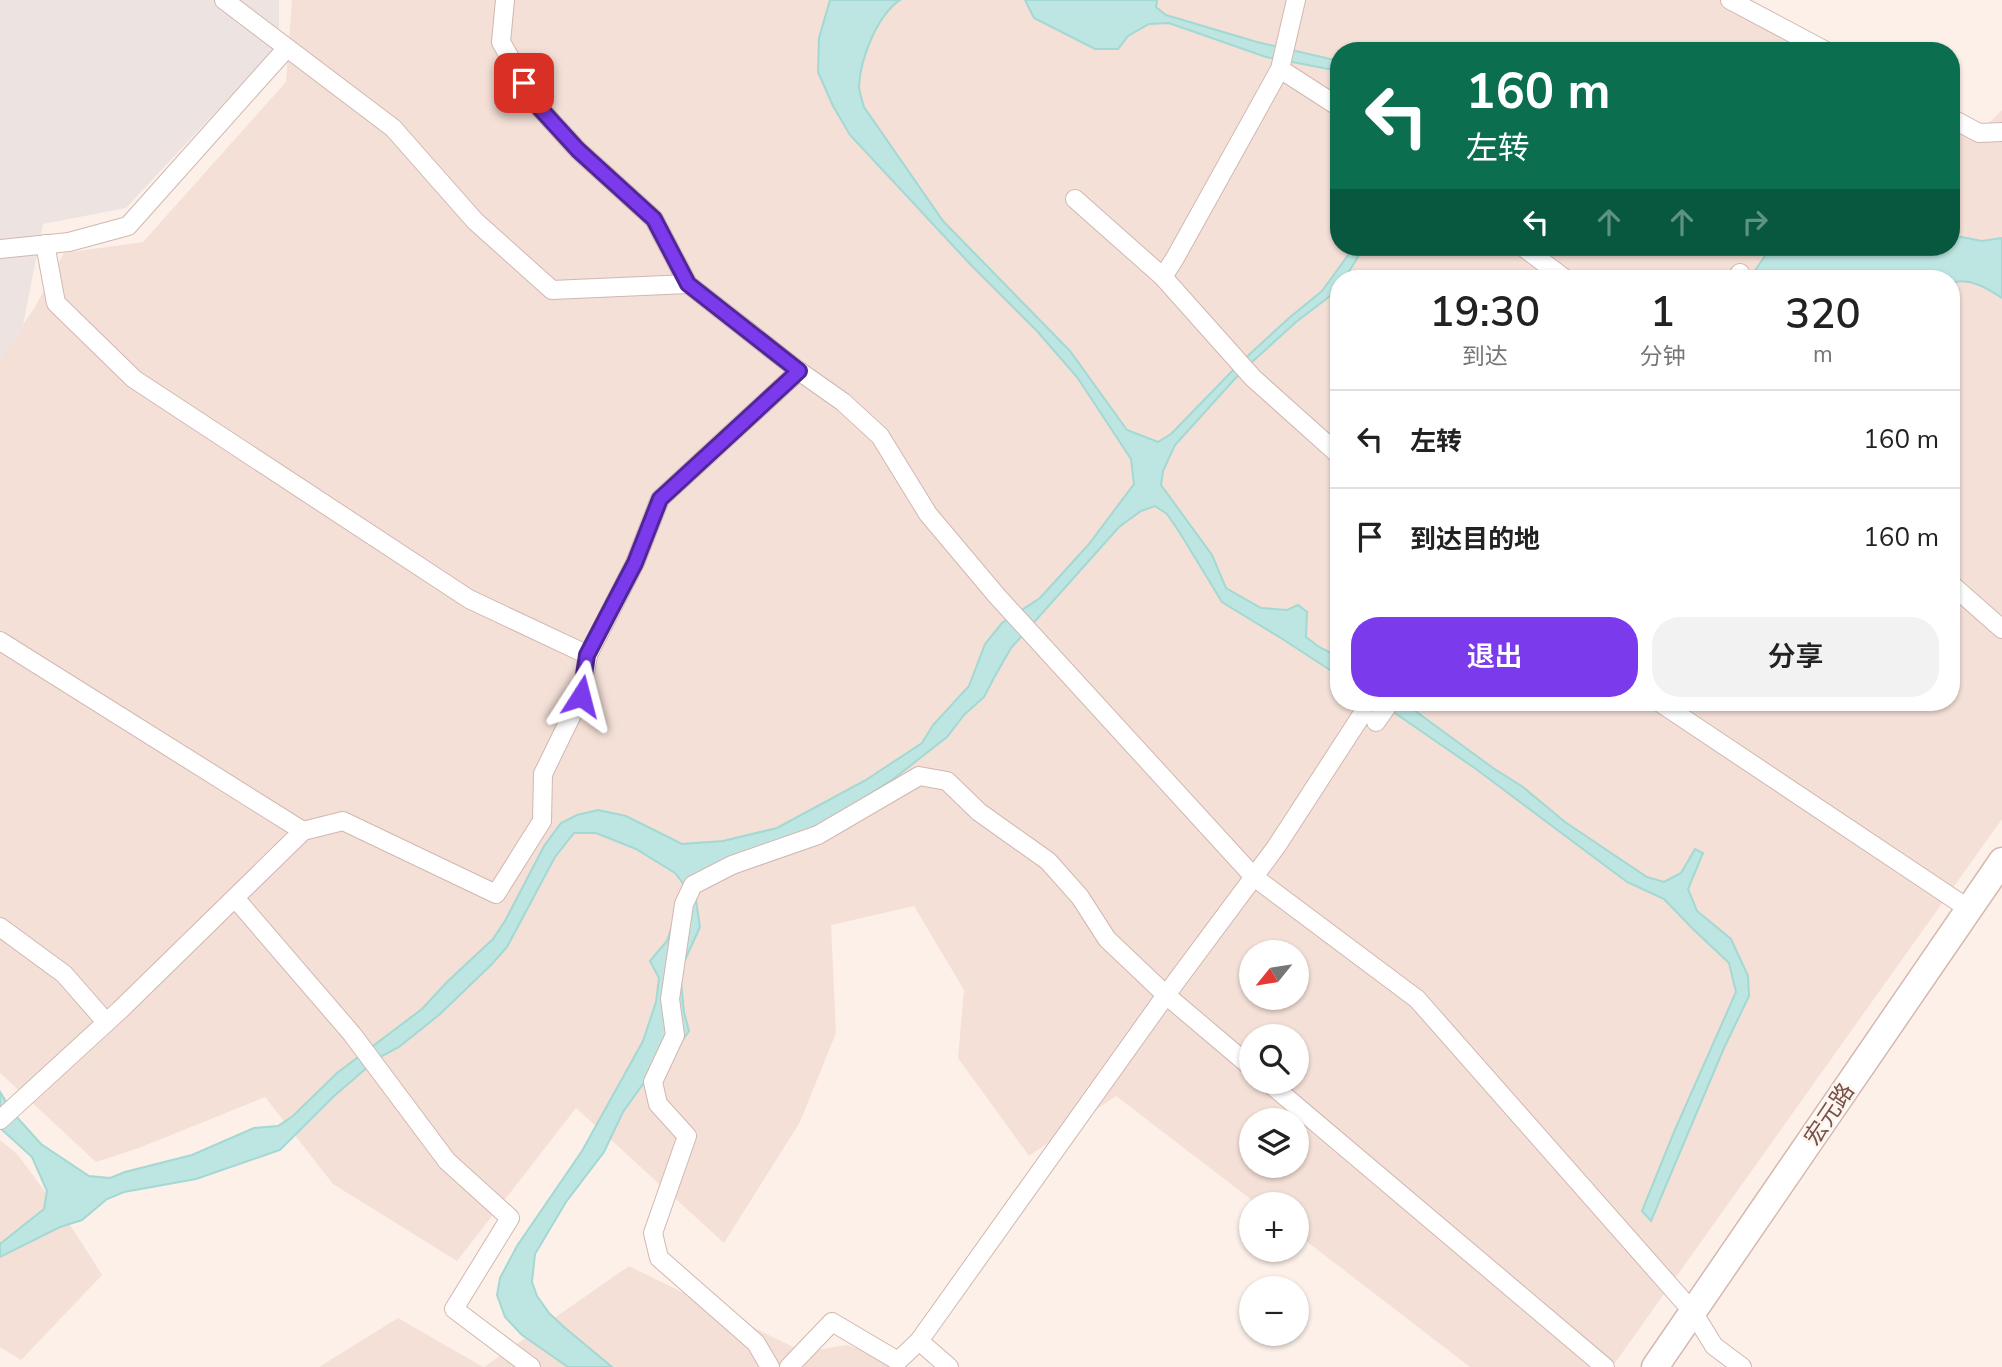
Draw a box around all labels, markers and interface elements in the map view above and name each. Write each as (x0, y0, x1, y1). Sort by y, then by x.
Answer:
pin (494, 53, 554, 113)
text: 160 m (1466, 58, 1610, 125)
icon: arrive (505, 64, 543, 102)
icon: left (1351, 70, 1442, 161)
text: 左转 (1466, 127, 1530, 170)
icon: left (1517, 203, 1555, 241)
icon: ahead (1590, 203, 1628, 241)
icon: ahead (1663, 203, 1701, 241)
icon: right (1736, 203, 1774, 241)
text: 19:30 (1429, 284, 1540, 341)
text: 1 (1650, 284, 1675, 341)
text: 320 (1785, 286, 1861, 343)
text: m (1813, 339, 1833, 370)
text: 到达 (1462, 341, 1508, 372)
text: 分钟 (1640, 341, 1686, 372)
icon: left (1351, 420, 1389, 458)
text: 160 m (1863, 422, 1939, 457)
text: 左转 (1410, 424, 1462, 459)
icon: arrive (1351, 518, 1389, 556)
text: 160 m (1863, 520, 1939, 555)
text: 到达目的地 (1410, 522, 1540, 557)
button: 退出 (1351, 617, 1638, 697)
button: 分享 (1652, 617, 1939, 697)
position arrow (544, 659, 618, 733)
north arrow (1239, 940, 1309, 1010)
map controls (1239, 940, 1309, 1346)
button: search (1239, 1024, 1309, 1094)
street label: 宏元路 (1797, 1077, 1862, 1152)
button: layers (1239, 1108, 1309, 1178)
button: + (1239, 1192, 1309, 1262)
button: − (1239, 1276, 1309, 1346)

